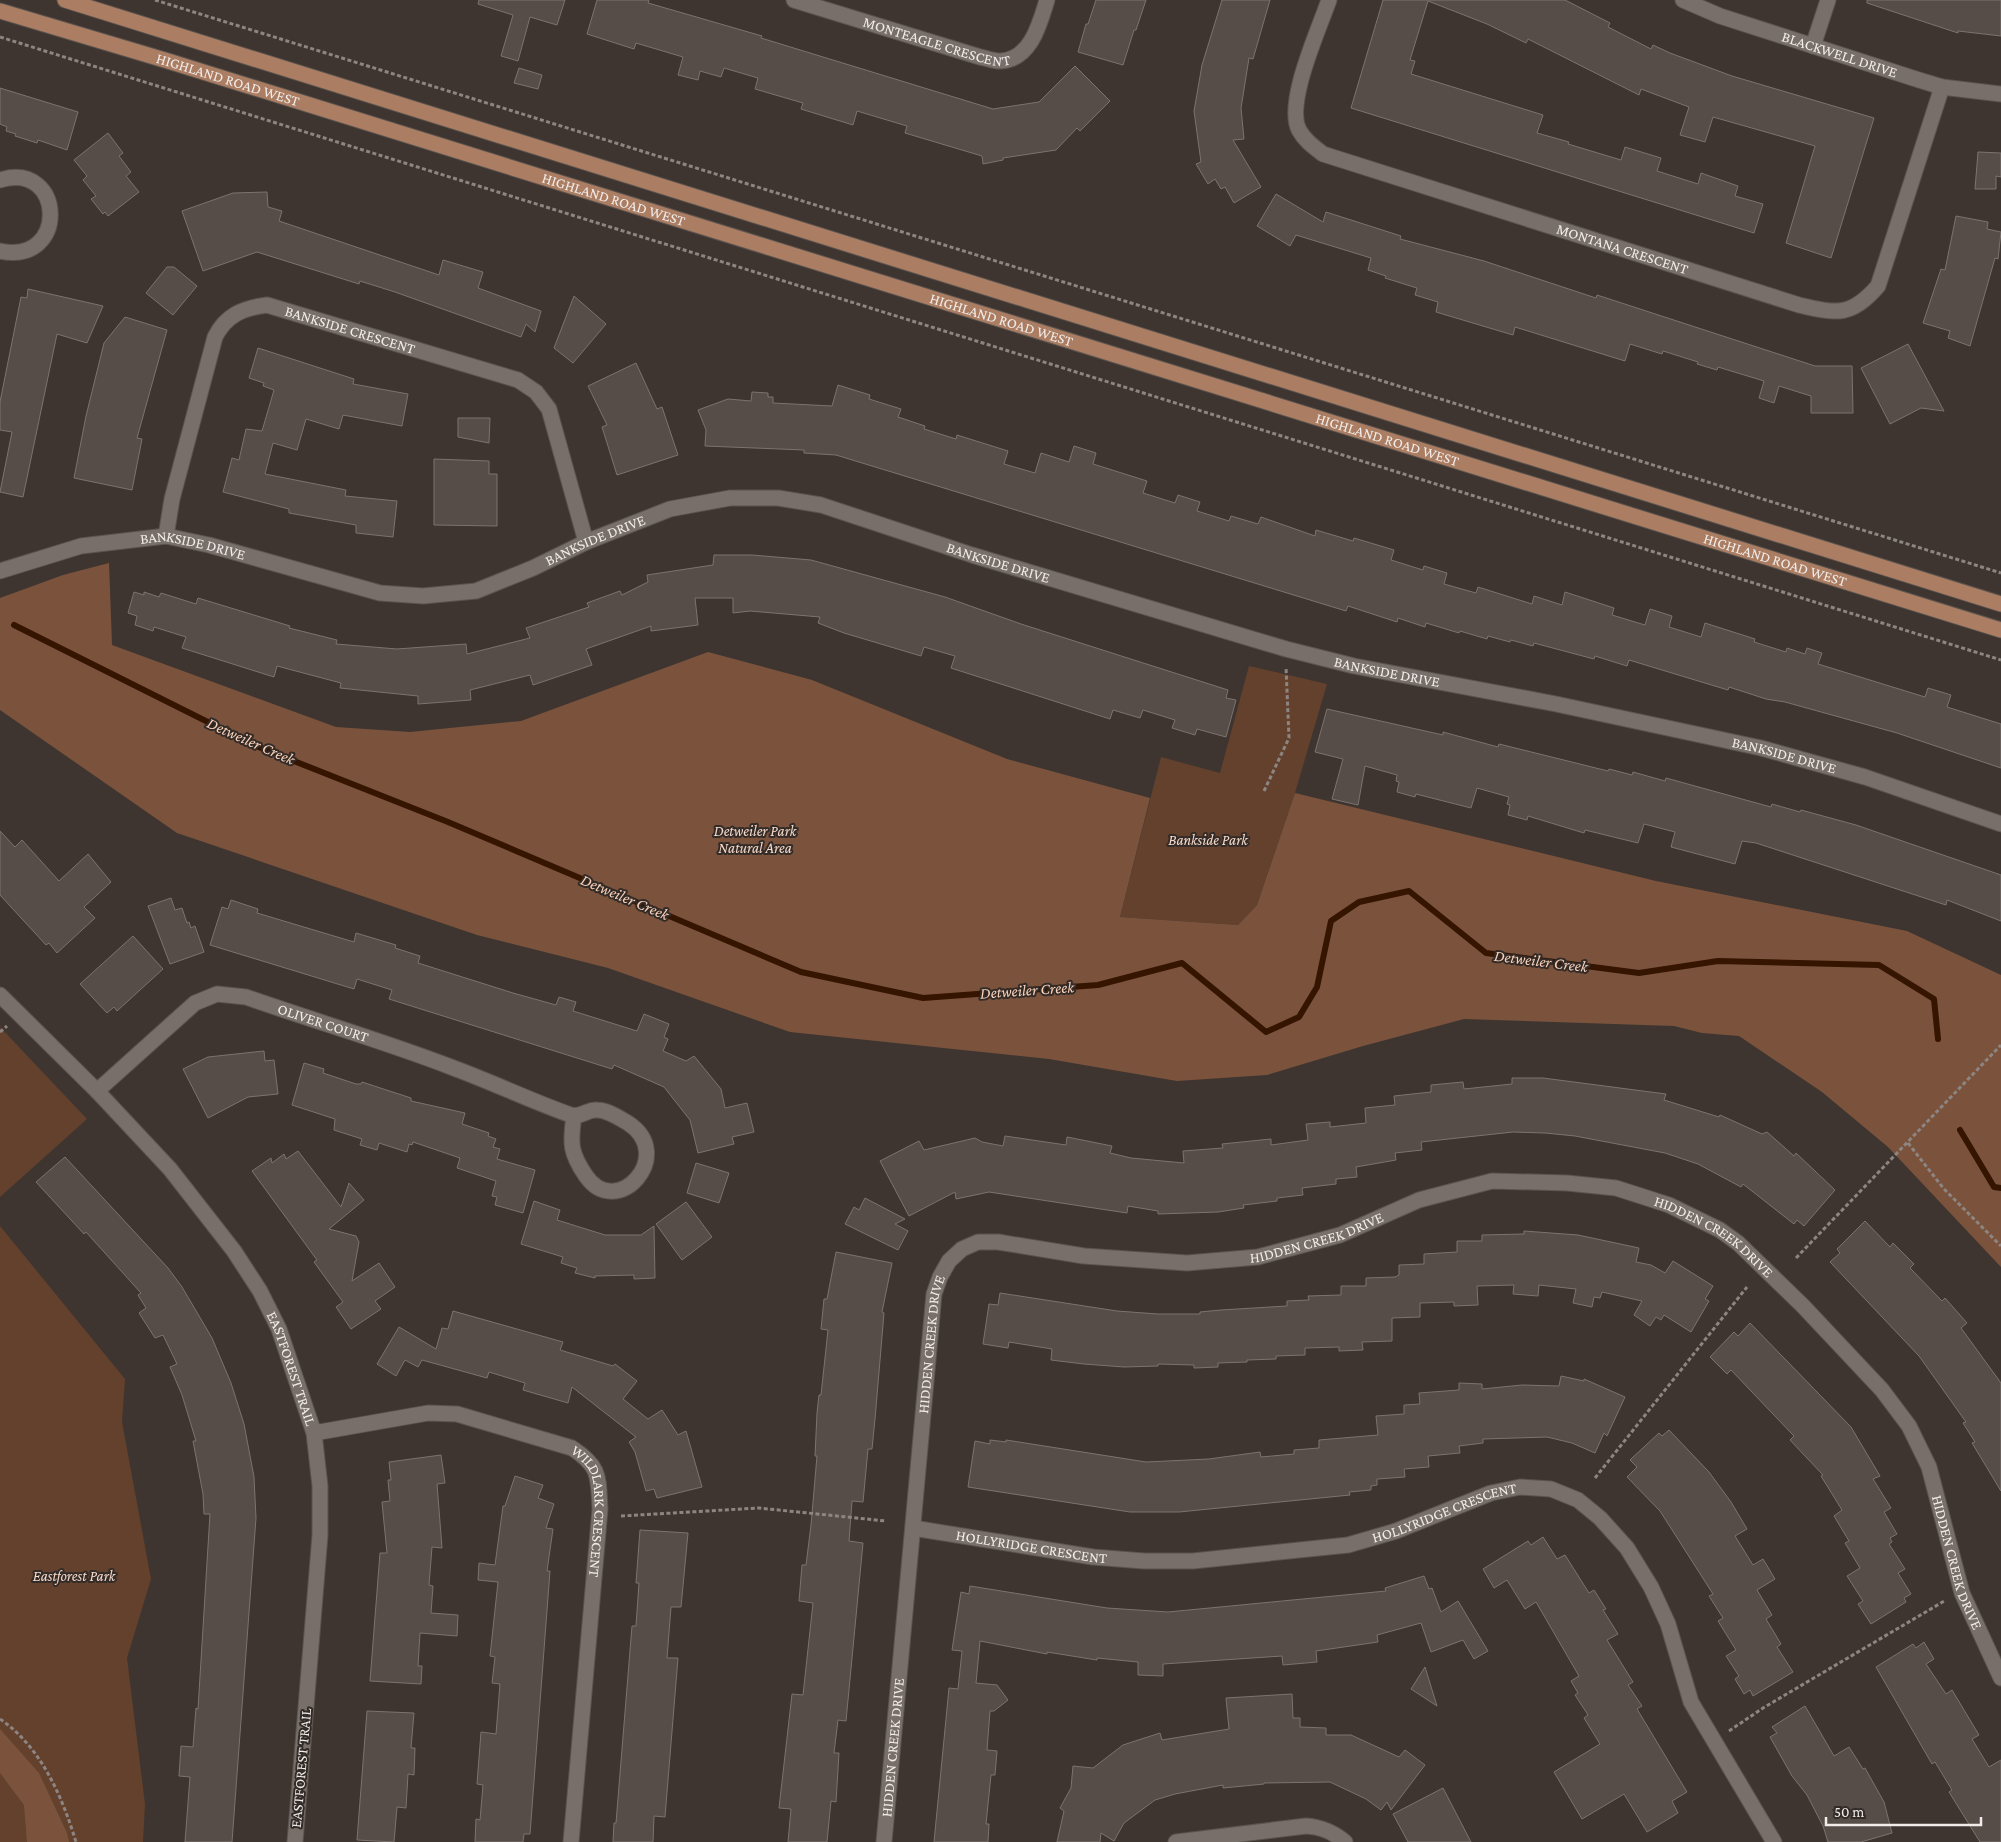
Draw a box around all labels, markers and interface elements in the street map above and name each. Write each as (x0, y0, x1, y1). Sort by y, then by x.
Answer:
street label: MONTEAGLE CRESCENT (861, 14, 1012, 69)
street label: BLACKWELL DRIVE (1780, 28, 1899, 81)
street label: HIGHLAND ROAD WEST (154, 50, 301, 109)
street label: HIGHLAND ROAD WEST (540, 170, 687, 229)
street label: MONTANA CRESCENT (1555, 221, 1690, 277)
street label: HIGHLAND ROAD WEST (928, 290, 1075, 349)
street label: BANKSIDE CRESCENT (283, 303, 417, 357)
street label: HIGHLAND ROAD WEST (1314, 410, 1461, 469)
street label: BANKSIDE DRIVE (543, 512, 647, 569)
street label: BANKSIDE DRIVE (139, 528, 247, 563)
street label: HIGHLAND ROAD WEST (1702, 530, 1849, 590)
street label: BANKSIDE DRIVE (945, 539, 1052, 586)
street label: BANKSIDE DRIVE (1333, 653, 1441, 690)
water label: Detweiler Creek (204, 714, 298, 768)
street label: BANKSIDE DRIVE (1731, 734, 1838, 777)
park label: Detweiler Park Natural Area (714, 823, 798, 856)
park label: Bankside Park (1168, 832, 1249, 848)
water label: Detweiler Creek (578, 871, 673, 924)
water label: Detweiler Creek (1493, 947, 1590, 975)
water label: Detweiler Creek (979, 978, 1076, 1002)
street label: OLIVER COURT (276, 1000, 371, 1045)
street label: HIDDEN CREEK DRIVE (1652, 1193, 1776, 1281)
street label: HIDDEN CREEK DRIVE (1249, 1209, 1386, 1266)
street label: HIDDEN CREEK DRIVE (915, 1273, 948, 1414)
street label: EASTFOREST TRAIL (264, 1309, 319, 1428)
street label: WILDLARK CRESCENT (568, 1442, 608, 1578)
street label: HOLLYRIDGE CRESCENT (1370, 1480, 1518, 1546)
street label: HIDDEN CREEK DRIVE (1929, 1494, 1986, 1632)
street label: HOLLYRIDGE CRESCENT (955, 1527, 1108, 1566)
park label: Eastforest Park (33, 1568, 117, 1585)
street label: HIDDEN CREEK DRIVE (878, 1677, 907, 1818)
street label: EASTFOREST TRAIL (288, 1707, 314, 1828)
scale bar (1826, 1794, 1981, 1826)
text: 50 m (1834, 1804, 1864, 1820)

